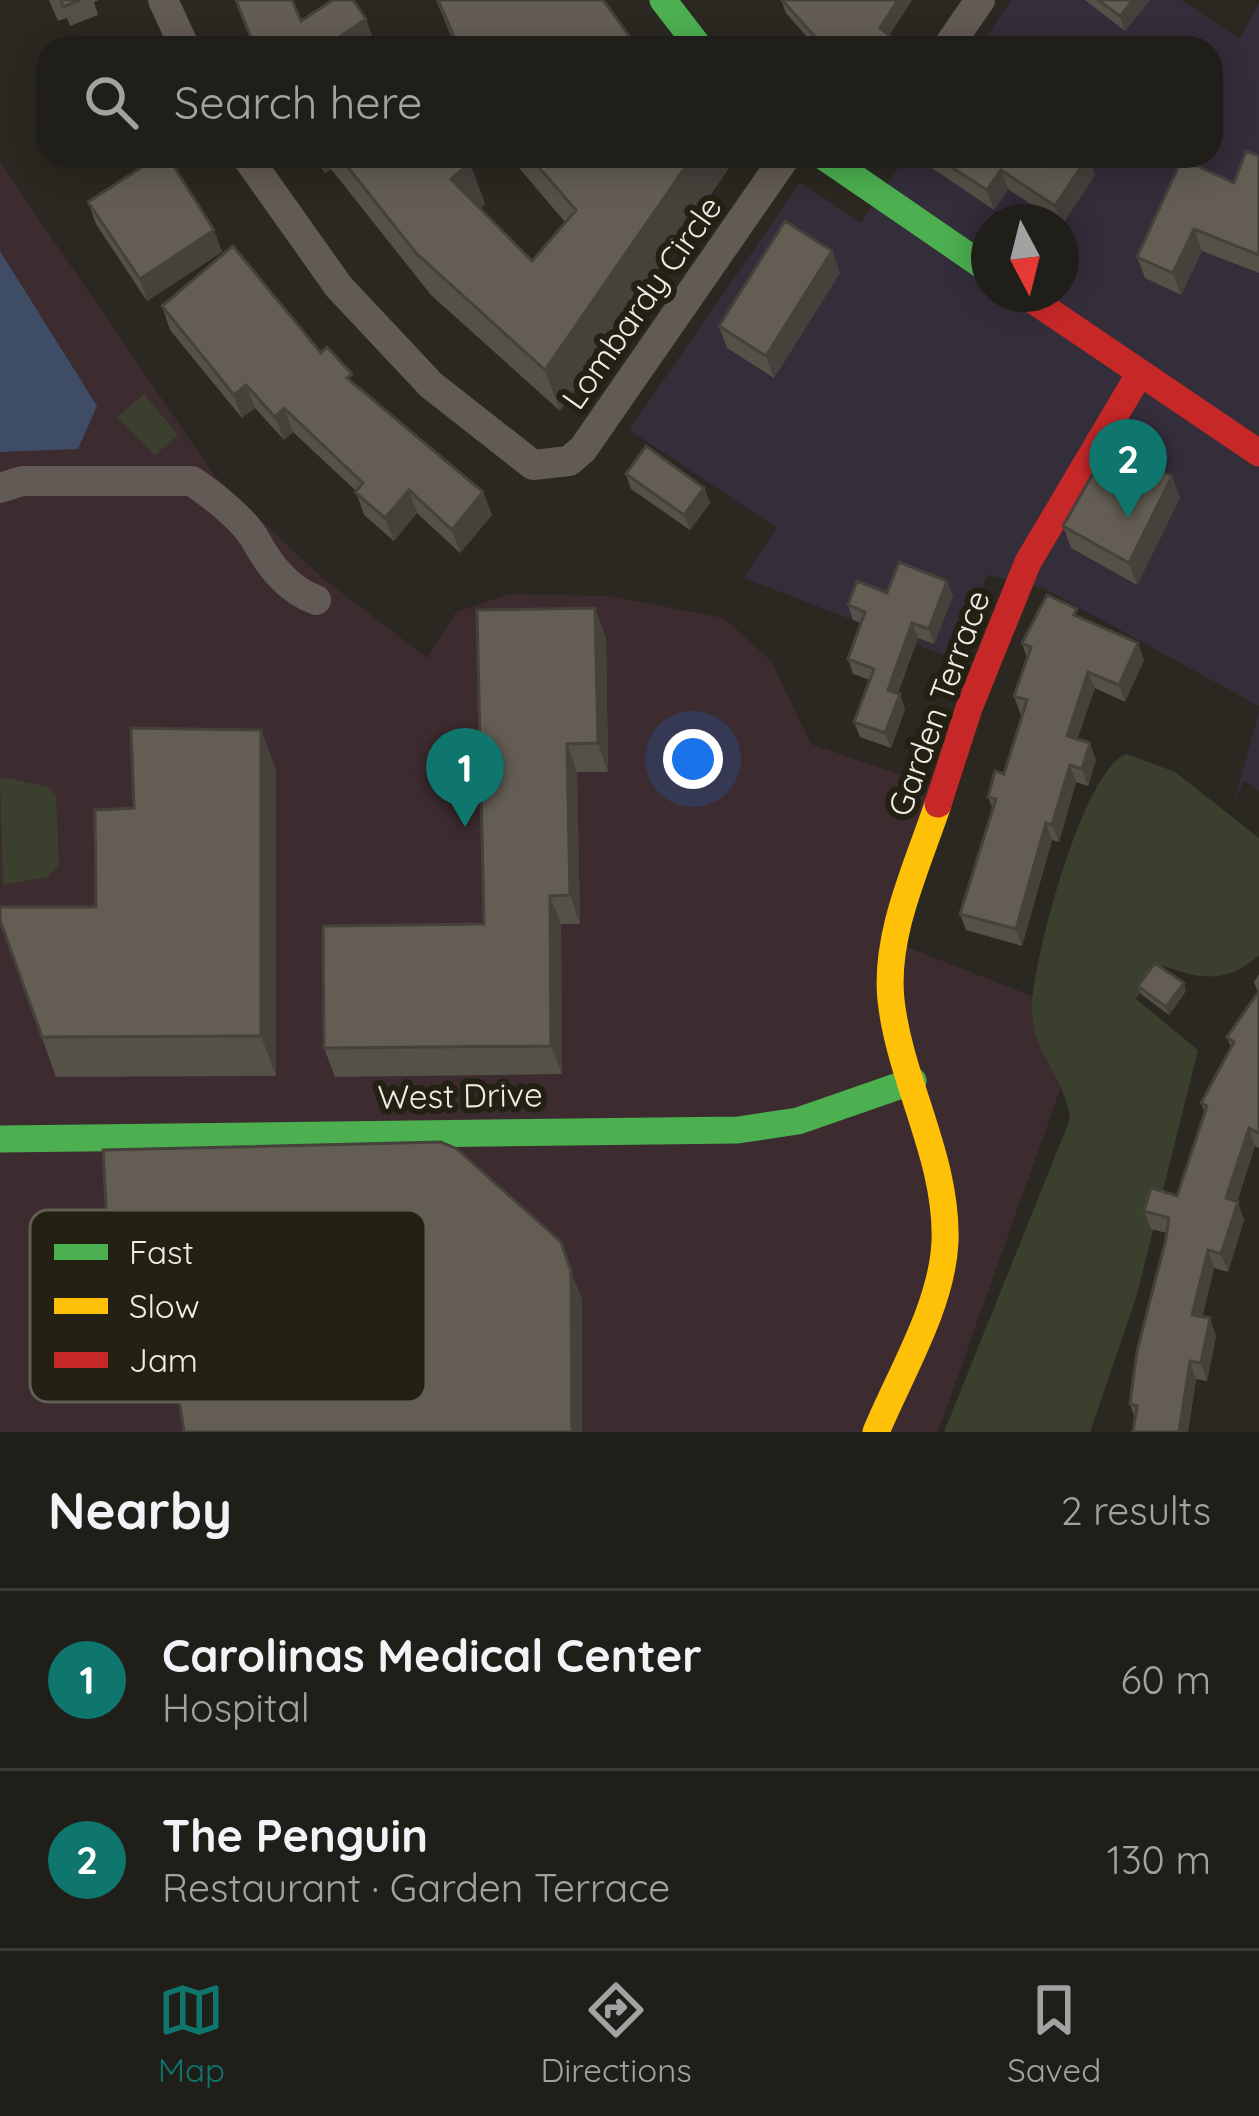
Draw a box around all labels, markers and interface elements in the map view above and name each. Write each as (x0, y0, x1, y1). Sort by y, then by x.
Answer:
search box (36, 36, 1223, 168)
icon: search (78, 69, 144, 135)
text: Search here (174, 74, 422, 130)
street label: Lombardy Circle (552, 187, 730, 417)
north arrow (971, 204, 1079, 312)
pin: 2 (1089, 419, 1167, 518)
street label: Garden Terrace (878, 584, 998, 822)
pin: 1 (426, 728, 504, 827)
your location (663, 729, 723, 789)
street label: West Drive (377, 1073, 543, 1117)
legend (30, 1210, 426, 1402)
text: Fast (129, 1231, 194, 1272)
text: Slow (129, 1285, 200, 1326)
text: Jam (129, 1339, 198, 1380)
text: Nearby (48, 1478, 232, 1542)
text: 2 results (1061, 1486, 1211, 1535)
text: Carolinas Medical Center (162, 1627, 702, 1683)
text: 1 (79, 1655, 95, 1704)
text: 60 m (1121, 1655, 1211, 1704)
text: Hospital (162, 1683, 310, 1732)
text: The Penguin (162, 1807, 428, 1863)
text: 2 (76, 1835, 98, 1884)
text: 130 m (1107, 1835, 1211, 1884)
text: Restaurant · Garden Terrace (162, 1863, 670, 1912)
tab: Map (158, 1977, 225, 2090)
tab: Directions (540, 1977, 692, 2090)
tab: Saved (1007, 1977, 1101, 2090)

